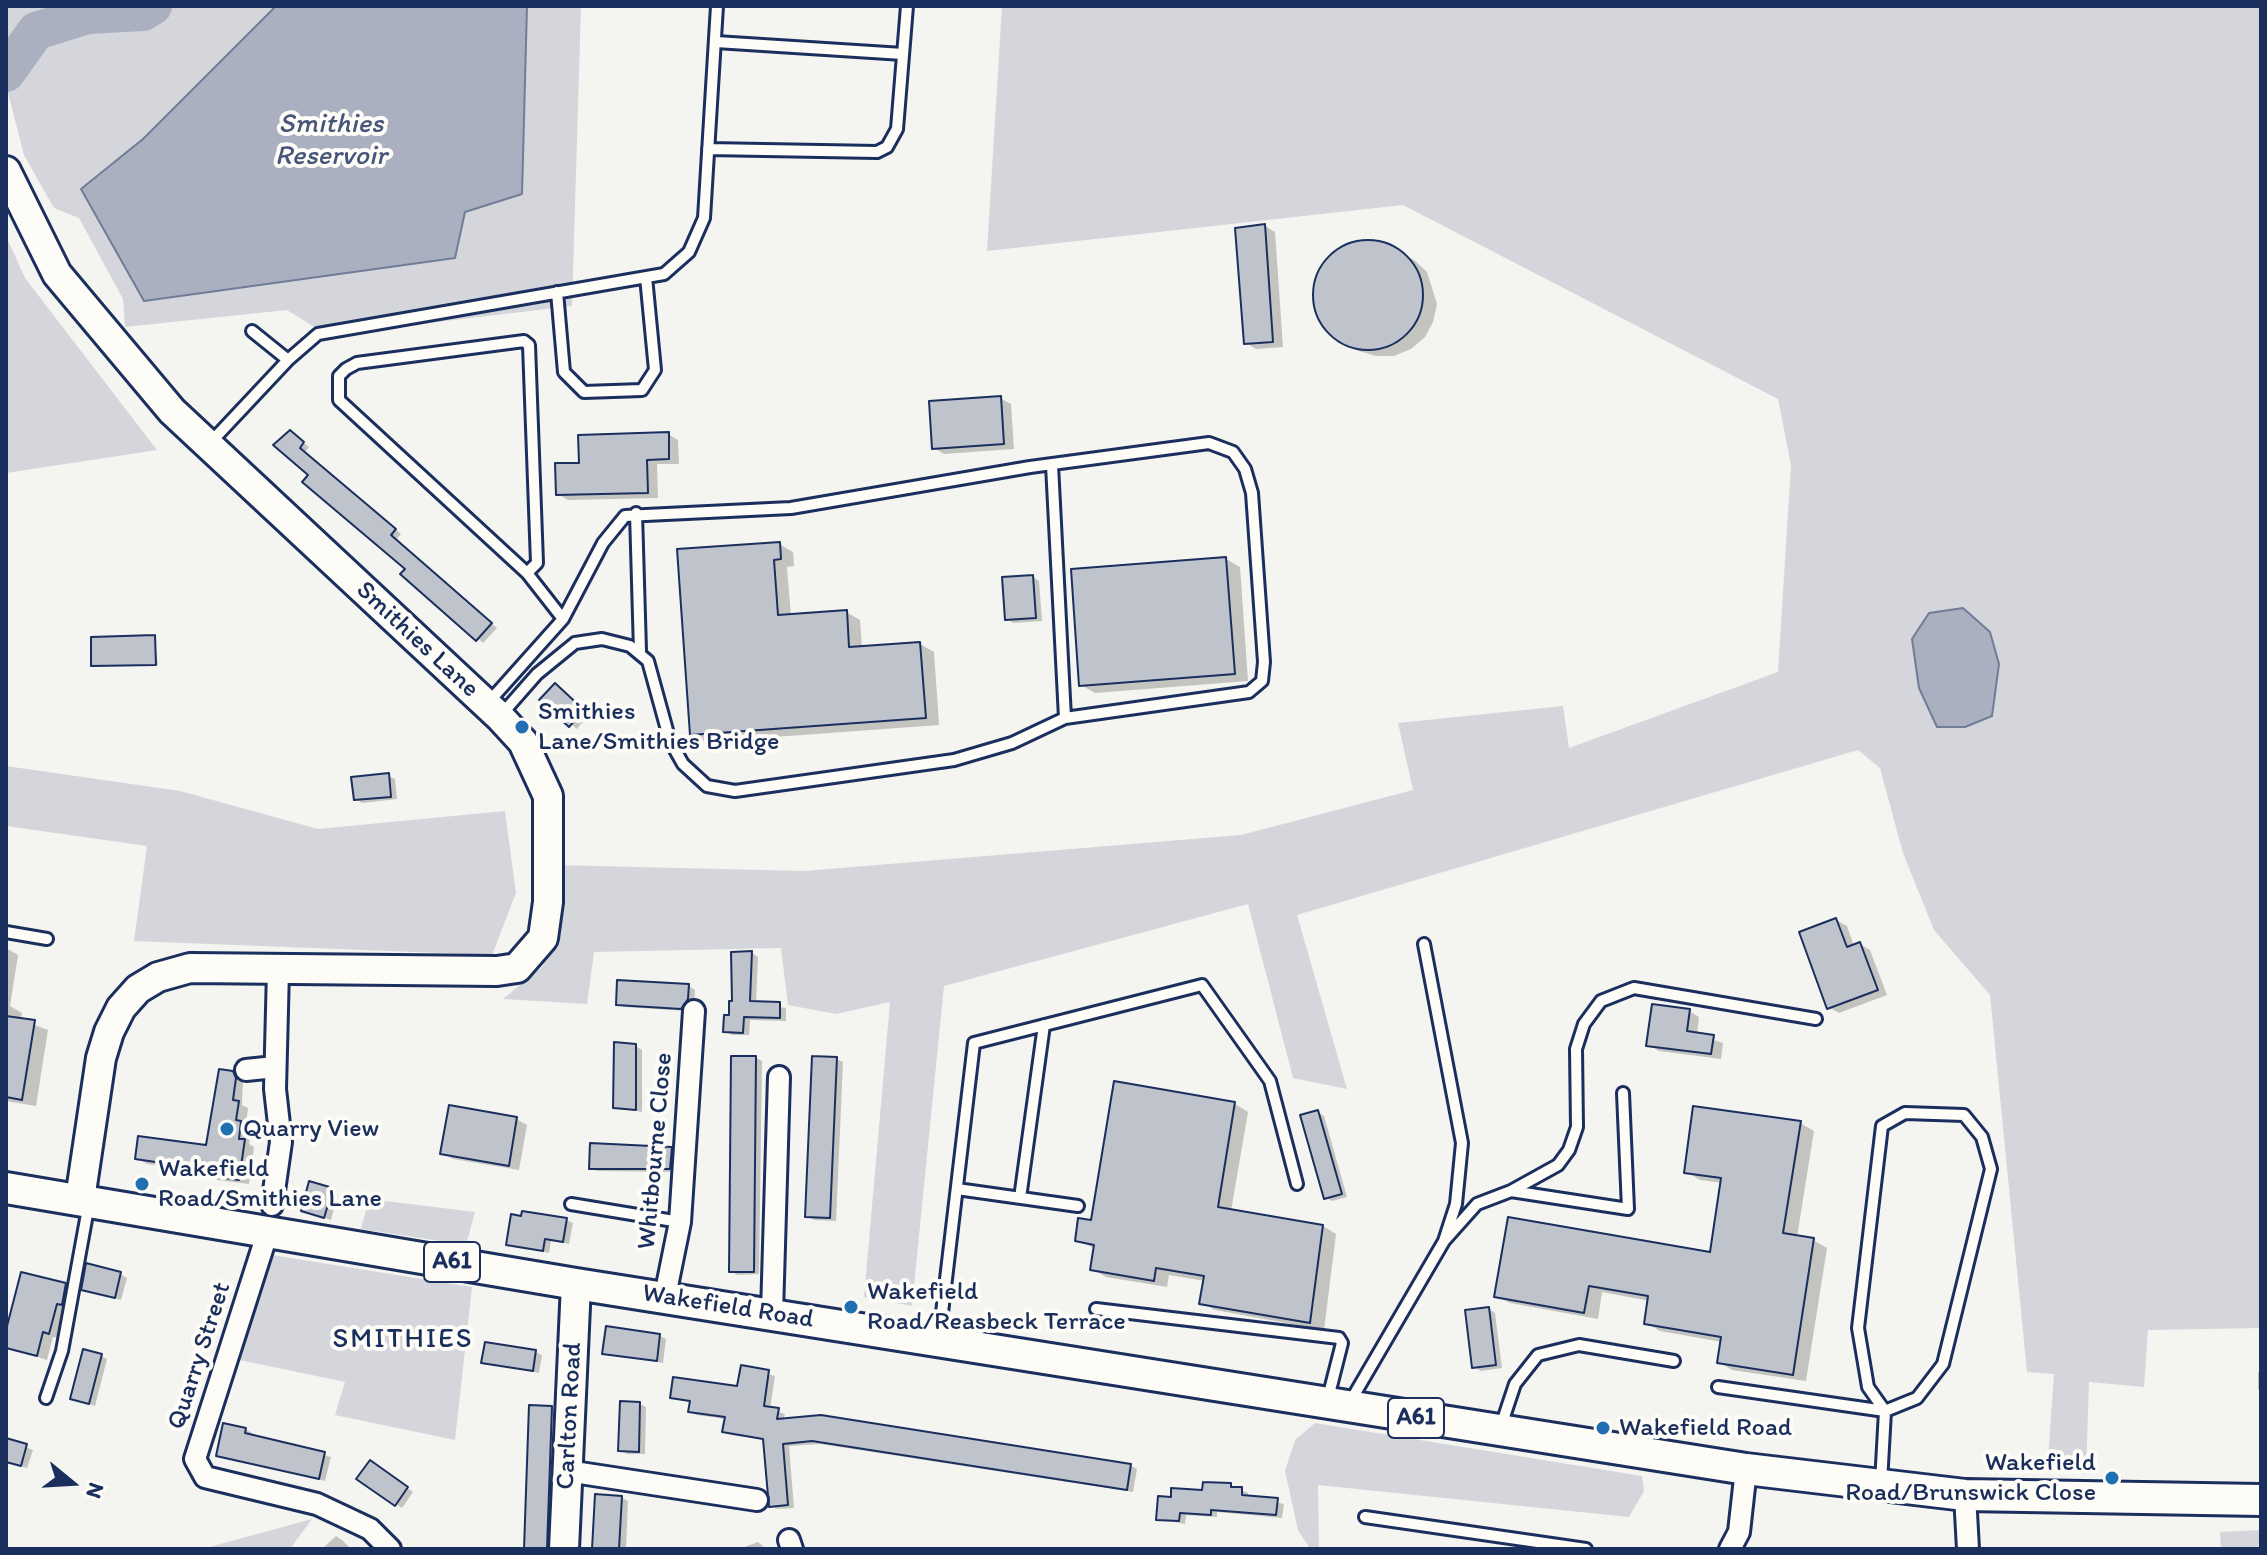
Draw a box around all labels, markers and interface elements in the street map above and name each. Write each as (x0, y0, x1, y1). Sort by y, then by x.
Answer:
water label: Smithies Reservoir (275, 108, 387, 174)
street label: Smithies Lane (349, 575, 485, 705)
place label: Smithies Lane/Smithies Bridge (538, 696, 779, 758)
marker: Smithies Lane/Smithies Bridge (513, 718, 531, 736)
street label: Whitbourne Close (632, 1051, 680, 1251)
place label: Quarry View (243, 1113, 379, 1145)
marker: Quarry View (218, 1120, 236, 1138)
place label: Wakefield Road/Smithies Lane (158, 1153, 382, 1214)
marker: Wakefield Road/Smithies Lane (133, 1175, 151, 1193)
road number: A61 (424, 1242, 480, 1282)
place label: Wakefield Road/Reasbeck Terrace (867, 1276, 1126, 1338)
street label: Quarry Street (162, 1278, 238, 1434)
street label: Wakefield Road (640, 1278, 816, 1336)
marker: Wakefield Road/Reasbeck Terrace (842, 1298, 860, 1316)
district label: SMITHIES (334, 1323, 472, 1357)
street label: Carlton Road (551, 1342, 589, 1490)
road number: A61 (1388, 1398, 1444, 1438)
place label: Wakefield Road (1619, 1412, 1792, 1444)
marker: Wakefield Road (1594, 1419, 1612, 1437)
north arrow (32, 1443, 112, 1523)
place label: Wakefield Road/Brunswick Close (1845, 1447, 2096, 1508)
marker: Wakefield Road/Brunswick Close (2103, 1469, 2121, 1487)
text: N (80, 1479, 110, 1502)

